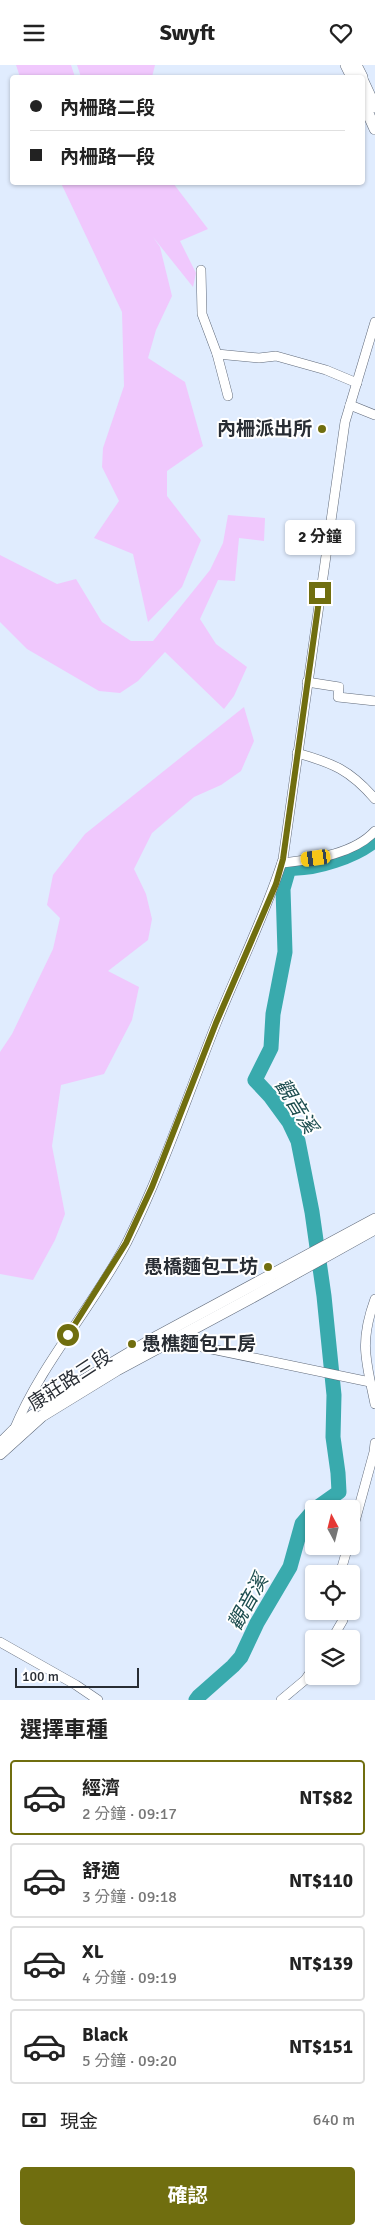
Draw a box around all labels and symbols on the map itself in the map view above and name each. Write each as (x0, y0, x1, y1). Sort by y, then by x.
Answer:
place label: 內柵派出所 (217, 417, 312, 441)
marker: 內柵派出所 (316, 423, 328, 435)
callout: 2 分鐘 (285, 521, 355, 555)
route end (309, 582, 331, 604)
car (300, 848, 331, 868)
water label: 觀音溪 (270, 1074, 324, 1141)
place label: 愚橋麵包工坊 (144, 1255, 258, 1279)
marker: 愚橋麵包工坊 (262, 1261, 274, 1273)
route start (57, 1324, 79, 1346)
place label: 愚樵麵包工房 (142, 1332, 256, 1356)
marker: 愚樵麵包工房 (126, 1338, 138, 1350)
street label: 康莊路三段 (24, 1344, 116, 1416)
north arrow (305, 1500, 360, 1555)
water label: 觀音溪 (223, 1567, 275, 1634)
scale bar (15, 1665, 139, 1688)

